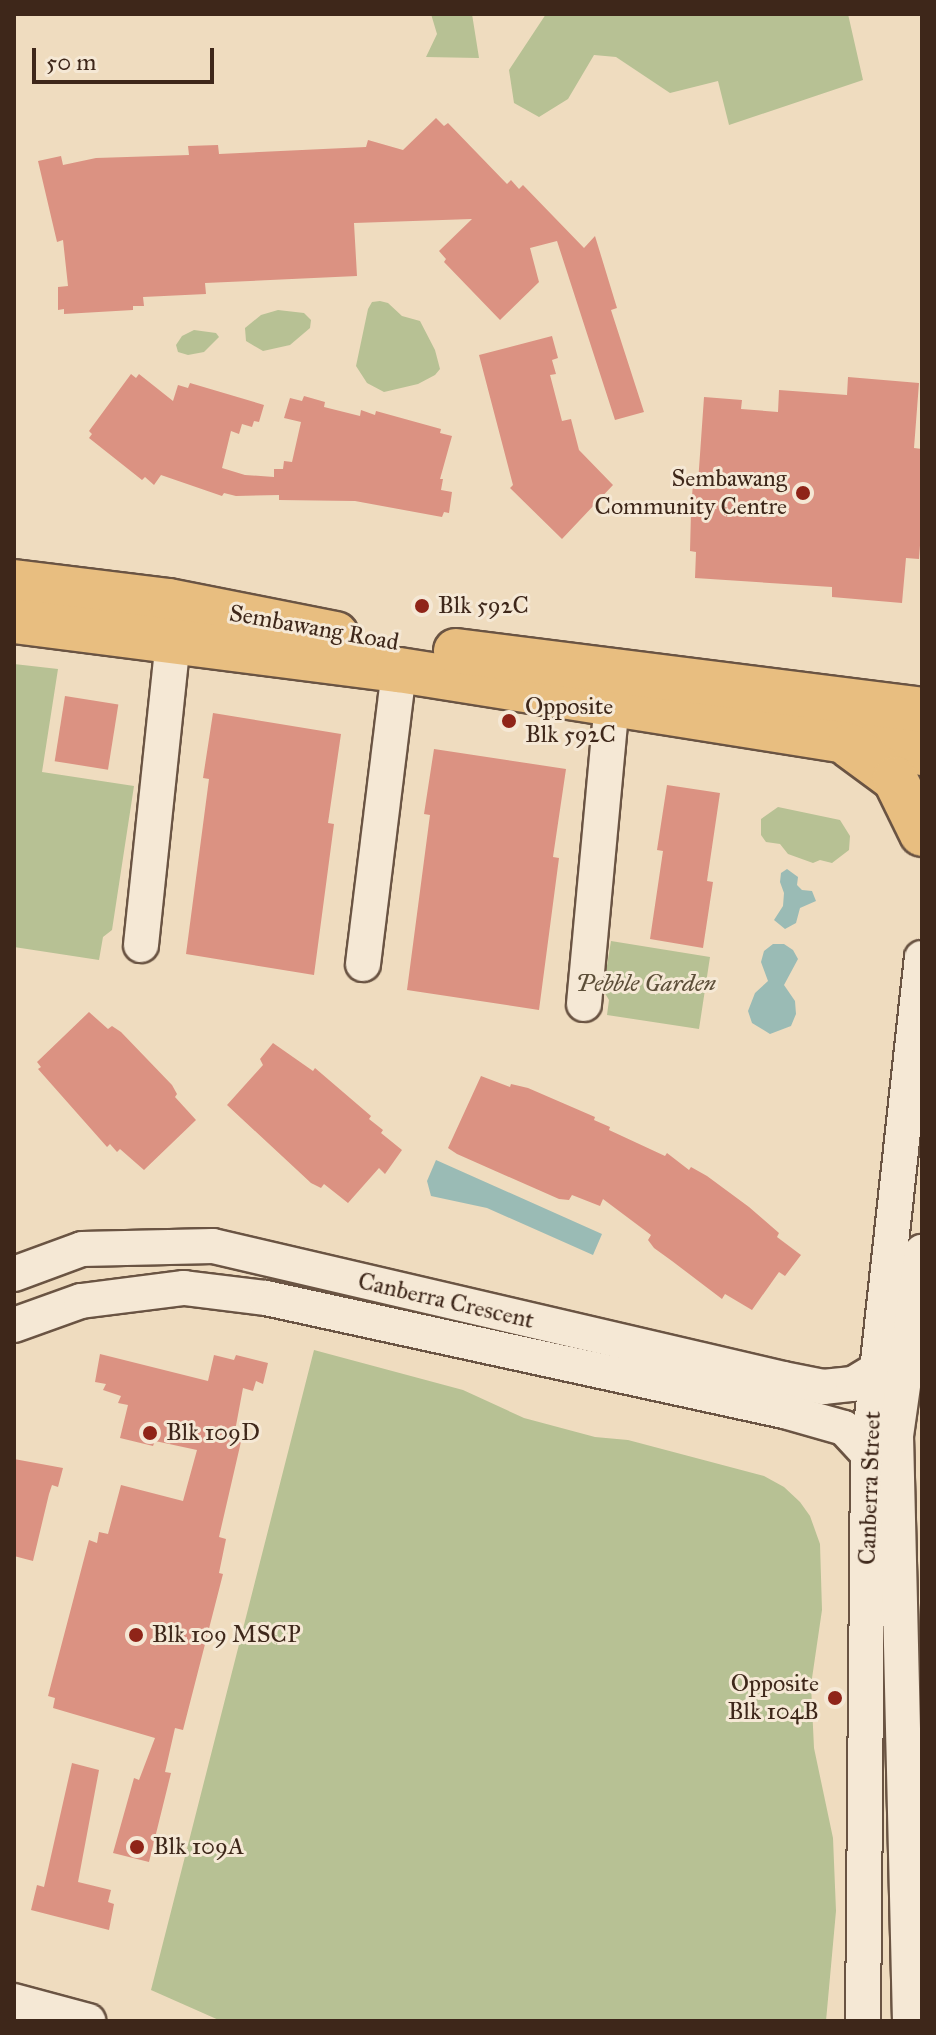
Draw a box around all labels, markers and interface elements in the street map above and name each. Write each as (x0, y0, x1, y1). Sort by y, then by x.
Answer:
scale bar (36, 32, 218, 82)
text: 50 m (46, 47, 96, 77)
place label: Sembawang Community Centre (595, 465, 787, 521)
marker: Sembawang Community Centre (794, 484, 812, 502)
place label: Blk 592C (438, 592, 529, 620)
marker: Blk 592C (413, 597, 431, 615)
street label: Sembawang Road (227, 599, 401, 657)
place label: Opposite Blk 592C (525, 693, 616, 749)
marker: Opposite Blk 592C (500, 712, 518, 730)
park label: Pebble Garden (576, 970, 716, 998)
street label: Canberra Crescent (355, 1267, 537, 1335)
street label: Canberra Street (853, 1411, 887, 1565)
place label: Blk 109D (166, 1419, 260, 1447)
marker: Blk 109D (141, 1424, 159, 1442)
place label: Blk 109 MSCP (152, 1621, 301, 1649)
marker: Blk 109 MSCP (127, 1626, 145, 1644)
place label: Opposite Blk 104B (728, 1670, 819, 1726)
marker: Opposite Blk 104B (826, 1689, 844, 1707)
place label: Blk 109A (153, 1833, 244, 1861)
marker: Blk 109A (128, 1838, 146, 1856)

